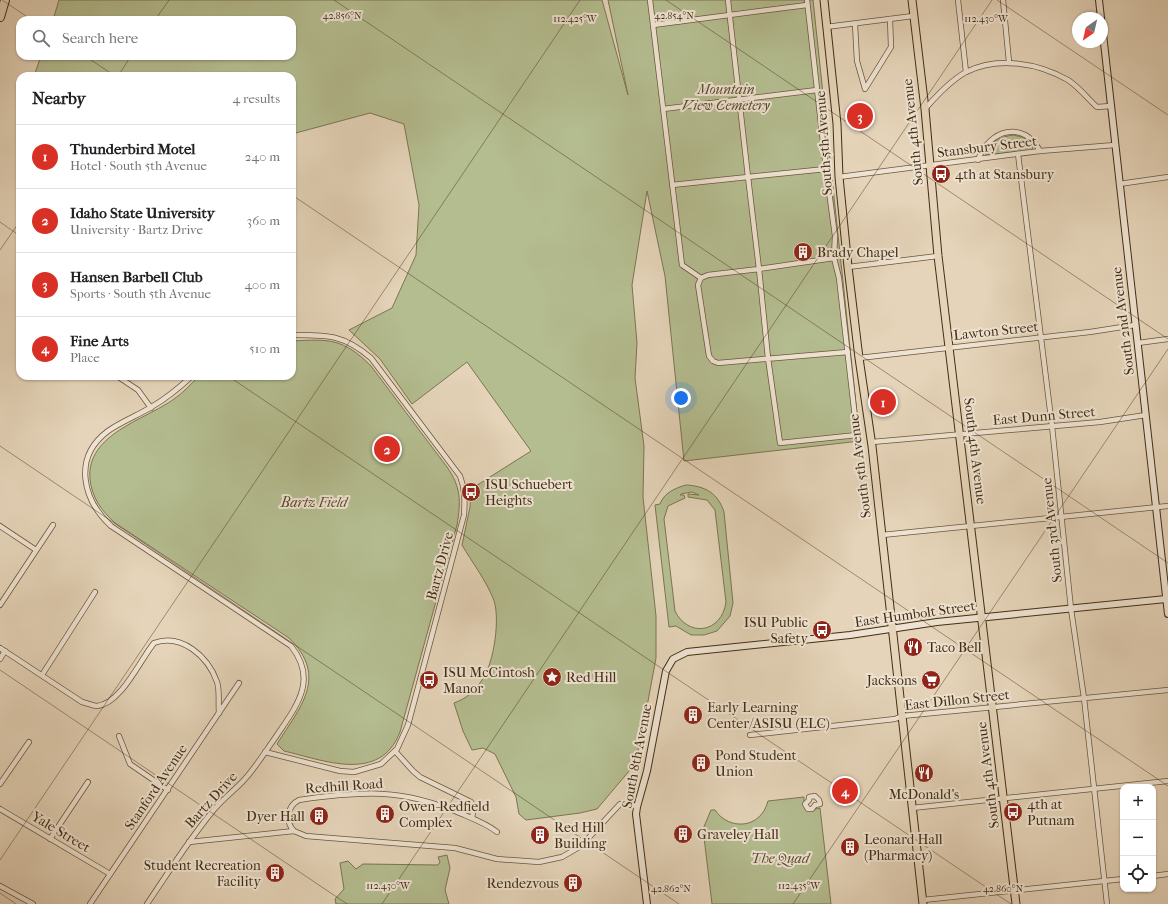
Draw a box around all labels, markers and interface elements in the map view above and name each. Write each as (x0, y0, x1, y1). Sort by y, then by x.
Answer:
text: 42.856°N (323, 10, 362, 22)
text: 42.854°N (654, 10, 694, 22)
north arrow (1072, 12, 1108, 48)
text: 112.425°W (553, 13, 598, 25)
text: 112.430°W (964, 13, 1009, 25)
search box (16, 16, 296, 60)
icon: search (30, 27, 52, 49)
text: Search here (62, 29, 138, 47)
street label: South 4th Avenue (899, 78, 927, 186)
park label: Mountain View Cemetery (682, 81, 771, 114)
text: Nearby (32, 88, 86, 108)
street label: South 5th Avenue (812, 90, 836, 196)
text: 4 results (233, 91, 280, 106)
pin: 3 (847, 101, 873, 131)
street label: Stansbury Street (936, 132, 1038, 162)
text: Thunderbird Motel (70, 140, 195, 158)
text: 1 (43, 149, 47, 164)
text: 240 m (245, 149, 280, 164)
text: Hotel · South 5th Avenue (70, 158, 207, 173)
bus stop icon: 4th at Stansbury (930, 163, 952, 185)
place label: 4th at Stansbury (955, 166, 1055, 183)
text: Idaho State University (70, 204, 215, 222)
text: 2 (42, 213, 48, 228)
text: 360 m (247, 213, 280, 228)
text: University · Bartz Drive (70, 222, 203, 237)
building icon: Brady Chapel (792, 241, 814, 263)
place label: Brady Chapel (817, 244, 899, 261)
street label: South 2nd Avenue (1108, 266, 1138, 376)
text: Hansen Barbell Club (70, 268, 203, 286)
text: 3 (42, 277, 48, 292)
text: 400 m (244, 277, 280, 292)
text: Sports · South 5th Avenue (70, 286, 211, 301)
street label: Lawton Street (953, 318, 1039, 344)
text: Fine Arts (70, 332, 129, 350)
text: 4 (41, 341, 49, 356)
text: 510 m (249, 341, 280, 356)
text: Place (70, 350, 100, 365)
pin: 1 (870, 387, 896, 417)
your location (671, 388, 691, 408)
street label: South 4th Avenue (960, 397, 990, 505)
street label: East Dunn Street (992, 403, 1096, 429)
street label: South 5th Avenue (845, 413, 875, 519)
pin: 2 (374, 434, 400, 464)
place label: ISU Schuebert Heights (485, 476, 573, 509)
street label: South 3rd Avenue (1038, 477, 1066, 583)
bus stop icon: ISU Schuebert Heights (460, 481, 482, 503)
park label: Bartz Field (280, 494, 349, 511)
street label: Bartz Drive (423, 530, 457, 602)
street label: East Humbolt Street (854, 597, 976, 631)
place label: ISU Public Safety (744, 614, 809, 647)
bus stop icon: ISU Public Safety (811, 619, 833, 641)
restaurant icon: Taco Bell (902, 636, 924, 658)
place label: Taco Bell (927, 639, 982, 656)
place label: ISU McCintosh Manor (443, 664, 535, 697)
place icon: Red Hill (541, 666, 563, 688)
bus stop icon: ISU McCintosh Manor (418, 669, 440, 691)
place label: Red Hill (566, 669, 617, 686)
supermarket icon: Jacksons (920, 669, 942, 691)
place label: Jacksons (866, 672, 917, 689)
street label: East Dillon Street (904, 686, 1010, 714)
place label: Early Learning Center/ASISU (ELC) (707, 699, 830, 732)
street label: South 8th Avenue (619, 702, 655, 810)
building icon: Early Learning Center/ASISU (ELC) (682, 704, 704, 726)
street label: South 4th Avenue (973, 721, 1003, 829)
street label: Stanford Avenue (121, 741, 191, 833)
place label: Pond Student Union (715, 747, 797, 780)
building icon: Pond Student Union (690, 752, 712, 774)
restaurant icon: McDonald's (913, 762, 935, 784)
street label: Bartz Drive (181, 768, 241, 832)
street label: Redhill Road (304, 775, 384, 797)
pin: 4 (832, 776, 858, 806)
map controls (1120, 784, 1156, 892)
button: + (1120, 784, 1156, 820)
place label: McDonald's (889, 786, 959, 803)
place label: 4th at Putnam (1027, 796, 1075, 829)
place label: Owen-Redfield Complex (399, 798, 490, 831)
bus stop icon: 4th at Putnam (1002, 801, 1024, 823)
building icon: Owen-Redfield Complex (374, 803, 396, 825)
building icon: Dyer Hall (308, 805, 330, 827)
street label: Yale Street (28, 807, 93, 856)
place label: Dyer Hall (246, 808, 305, 825)
place label: Red Hill Building (554, 819, 607, 852)
button: − (1120, 820, 1156, 856)
building icon: Graveley Hall (672, 823, 694, 845)
building icon: Red Hill Building (529, 824, 551, 846)
place label: Graveley Hall (697, 826, 779, 843)
place label: Leonard Hall (Pharmacy) (864, 831, 943, 864)
building icon: Leonard Hall (Pharmacy) (839, 836, 861, 858)
park label: The Quad (751, 850, 811, 867)
button: locate (1120, 856, 1156, 892)
place label: Student Recreation Facility (144, 857, 262, 890)
building icon: Student Recreation Facility (264, 862, 286, 884)
building icon: Rendezvous (562, 872, 584, 894)
place label: Rendezvous (487, 875, 559, 892)
text: 112.430°W (366, 880, 411, 892)
text: 112.435°W (778, 880, 821, 892)
text: 42.862°N (651, 883, 691, 895)
text: 42.860°N (983, 883, 1023, 895)

